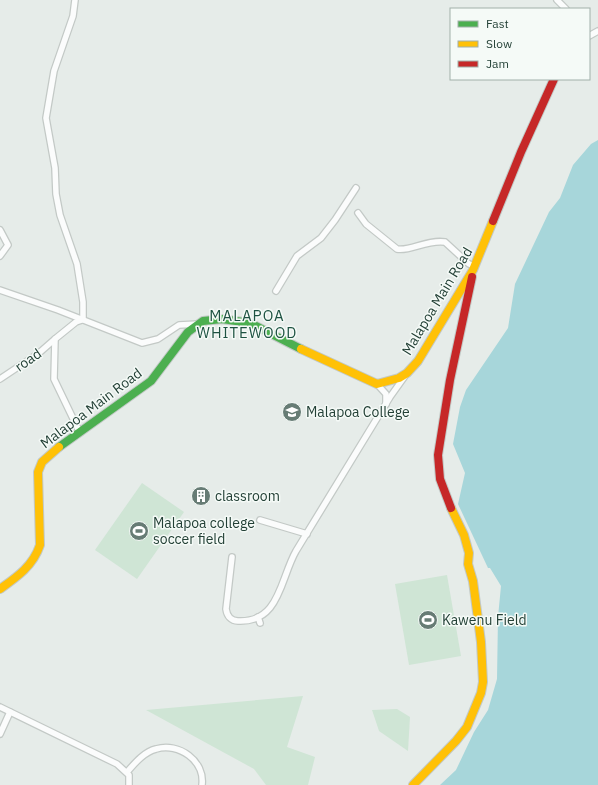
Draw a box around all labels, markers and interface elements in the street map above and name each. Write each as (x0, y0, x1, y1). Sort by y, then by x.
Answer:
legend (450, 8, 590, 80)
text: Fast (486, 16, 509, 31)
text: Slow (486, 36, 512, 51)
text: Jam (486, 56, 509, 71)
street label: Malapoa Main Road (398, 244, 476, 358)
district label: MALAPOA WHITEWOOD (197, 306, 297, 342)
street label: road (11, 344, 45, 376)
street label: Malapoa Main Road (37, 364, 145, 452)
school or university icon: Malapoa College (281, 401, 303, 423)
place label: Malapoa College (306, 403, 410, 421)
building icon: classroom (190, 485, 212, 507)
place label: classroom (215, 487, 280, 505)
place label: Malapoa college soccer field (153, 514, 255, 548)
sports icon: Malapoa college soccer field (128, 520, 150, 542)
sports icon: Kawenu Field (417, 609, 439, 631)
place label: Kawenu Field (442, 611, 527, 629)

